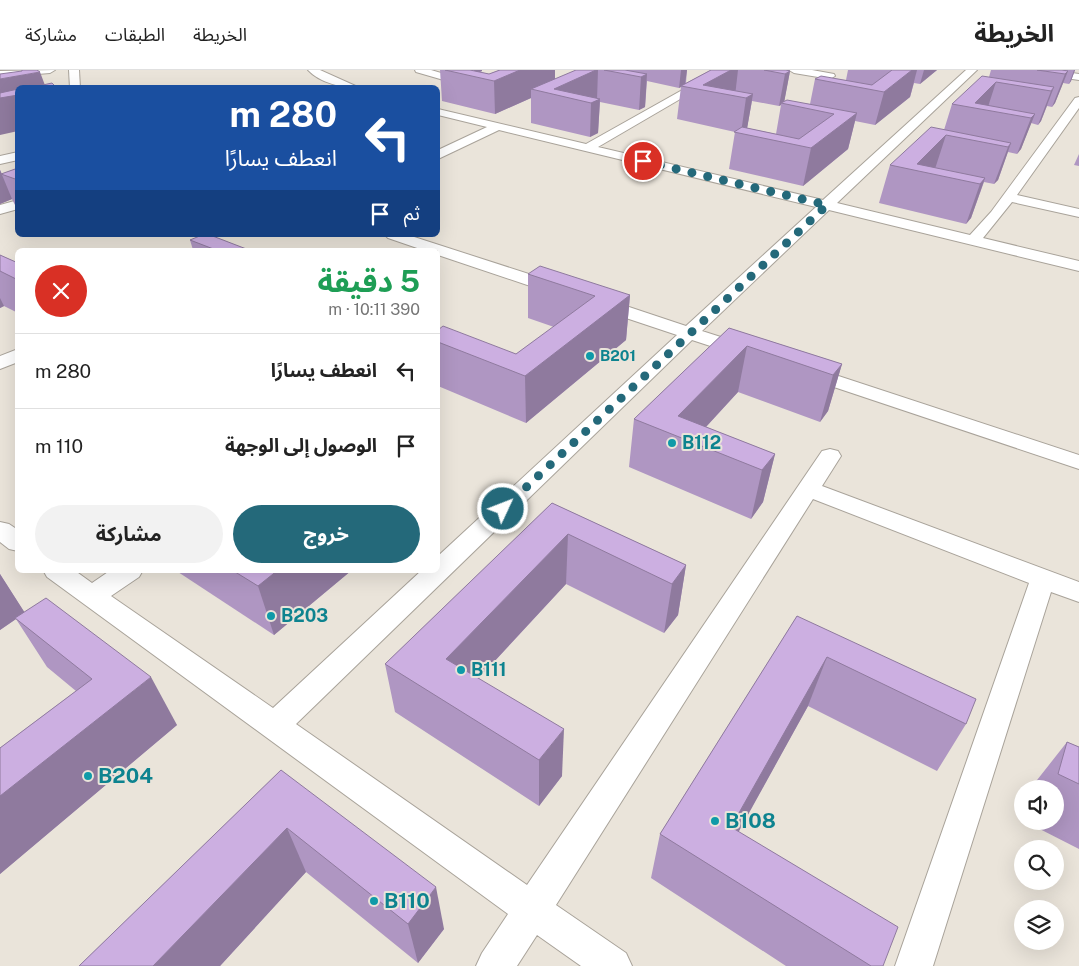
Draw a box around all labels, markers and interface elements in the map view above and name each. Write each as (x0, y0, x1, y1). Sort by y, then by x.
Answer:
text: الخريطة (974, 19, 1054, 47)
text: مشاركة (25, 24, 77, 45)
text: الطبقات (105, 24, 165, 45)
text: الخريطة (193, 24, 247, 45)
text: 280 m (230, 94, 337, 135)
icon: left (355, 105, 420, 170)
pin (622, 140, 664, 182)
text: انعطف يسارًا (225, 145, 337, 171)
icon: arrive (629, 147, 657, 175)
icon: arrive (366, 200, 394, 228)
text: ثم (404, 202, 420, 224)
text: 5 دقيقة (317, 263, 420, 299)
button: close (35, 265, 87, 317)
text: 390 m · 10:11 (328, 300, 420, 319)
place label: B201 (600, 347, 636, 364)
marker: B201 (584, 350, 596, 362)
icon: left (392, 357, 420, 385)
text: انعطف يسارًا (271, 359, 377, 381)
text: 280 m (35, 360, 91, 382)
icon: arrive (392, 432, 420, 460)
place label: B112 (682, 432, 721, 453)
text: الوصول إلى الوجهة (225, 434, 377, 456)
text: 110 m (35, 435, 83, 457)
marker: B112 (666, 437, 678, 449)
position arrow (476, 482, 528, 534)
button: مشاركة (35, 505, 223, 563)
button: خروج (233, 505, 420, 563)
place label: B203 (281, 605, 328, 626)
marker: B203 (265, 610, 277, 622)
place label: B111 (471, 659, 506, 680)
marker: B111 (455, 664, 467, 676)
place label: B204 (98, 763, 153, 788)
marker: B204 (82, 770, 94, 782)
map controls (1014, 780, 1064, 950)
button: sound (1014, 780, 1064, 830)
place label: B108 (725, 808, 776, 833)
marker: B108 (709, 815, 721, 827)
button: search (1014, 840, 1064, 890)
place label: B110 (384, 888, 430, 913)
marker: B110 (368, 895, 380, 907)
button: layers (1014, 900, 1064, 950)

